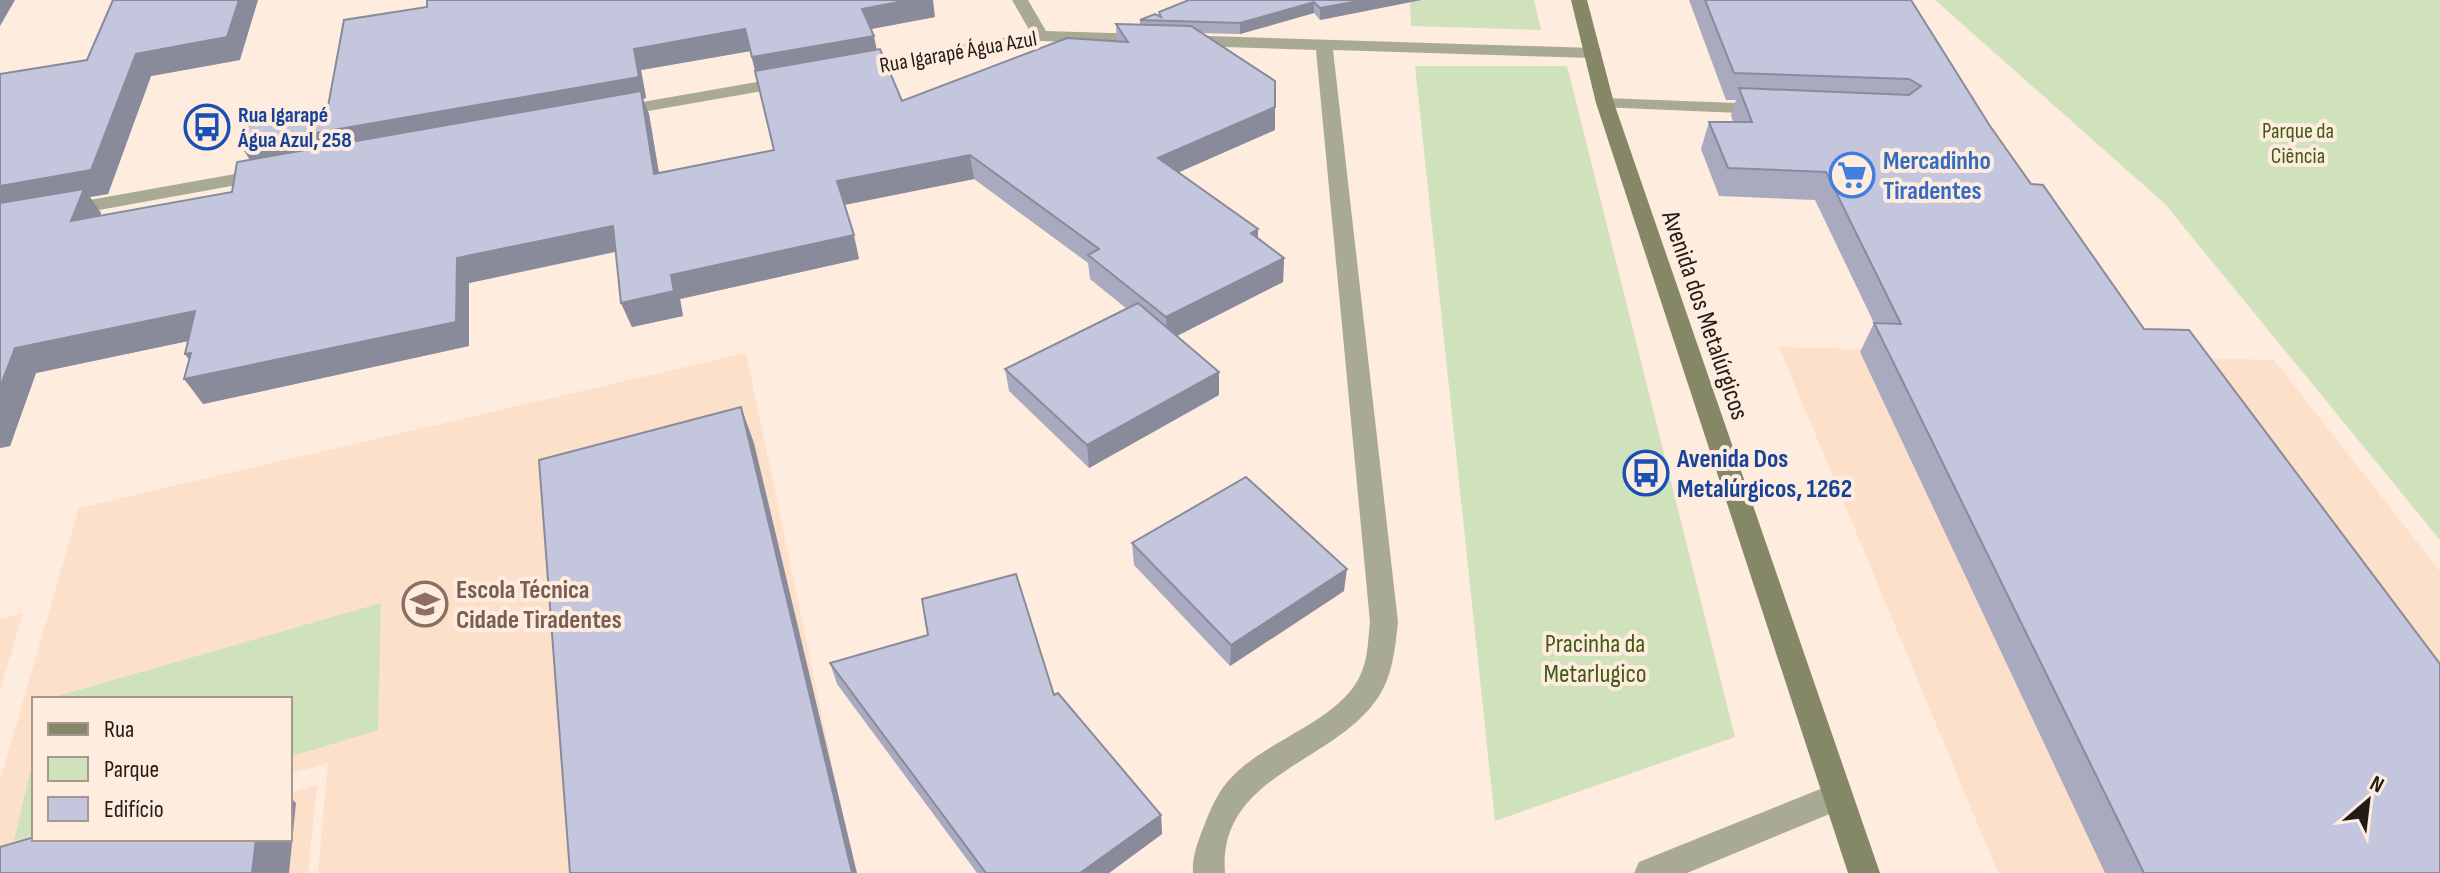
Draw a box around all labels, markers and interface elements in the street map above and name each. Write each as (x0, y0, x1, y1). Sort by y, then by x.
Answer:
street label: Rua Igarapé Água Azul (878, 25, 1039, 80)
place label: Rua Igarapé Água Azul, 258 (237, 102, 352, 154)
bus stop icon: Rua Igarapé Água Azul, 258 (183, 103, 231, 151)
park label: Parque da Ciência (2262, 118, 2334, 170)
place label: Mercadinho Tiradentes (1883, 146, 1991, 207)
supermarket icon: Mercadinho Tiradentes (1828, 151, 1876, 199)
street label: Avenida dos Metalúrgicos (1654, 206, 1755, 424)
place label: Avenida Dos Metalúrgicos, 1262 (1676, 444, 1852, 505)
bus stop icon: Avenida Dos Metalúrgicos, 1262 (1622, 449, 1670, 497)
place label: Escola Técnica Cidade Tiradentes (456, 575, 622, 636)
school or university icon: Escola Técnica Cidade Tiradentes (401, 580, 449, 628)
park label: Pracinha da Metarlugico (1543, 629, 1647, 690)
legend (32, 697, 292, 841)
text: Rua (104, 715, 134, 744)
text: Parque (104, 755, 159, 784)
north arrow (2328, 761, 2408, 841)
text: N (2365, 770, 2388, 799)
text: Edifício (104, 795, 164, 824)

